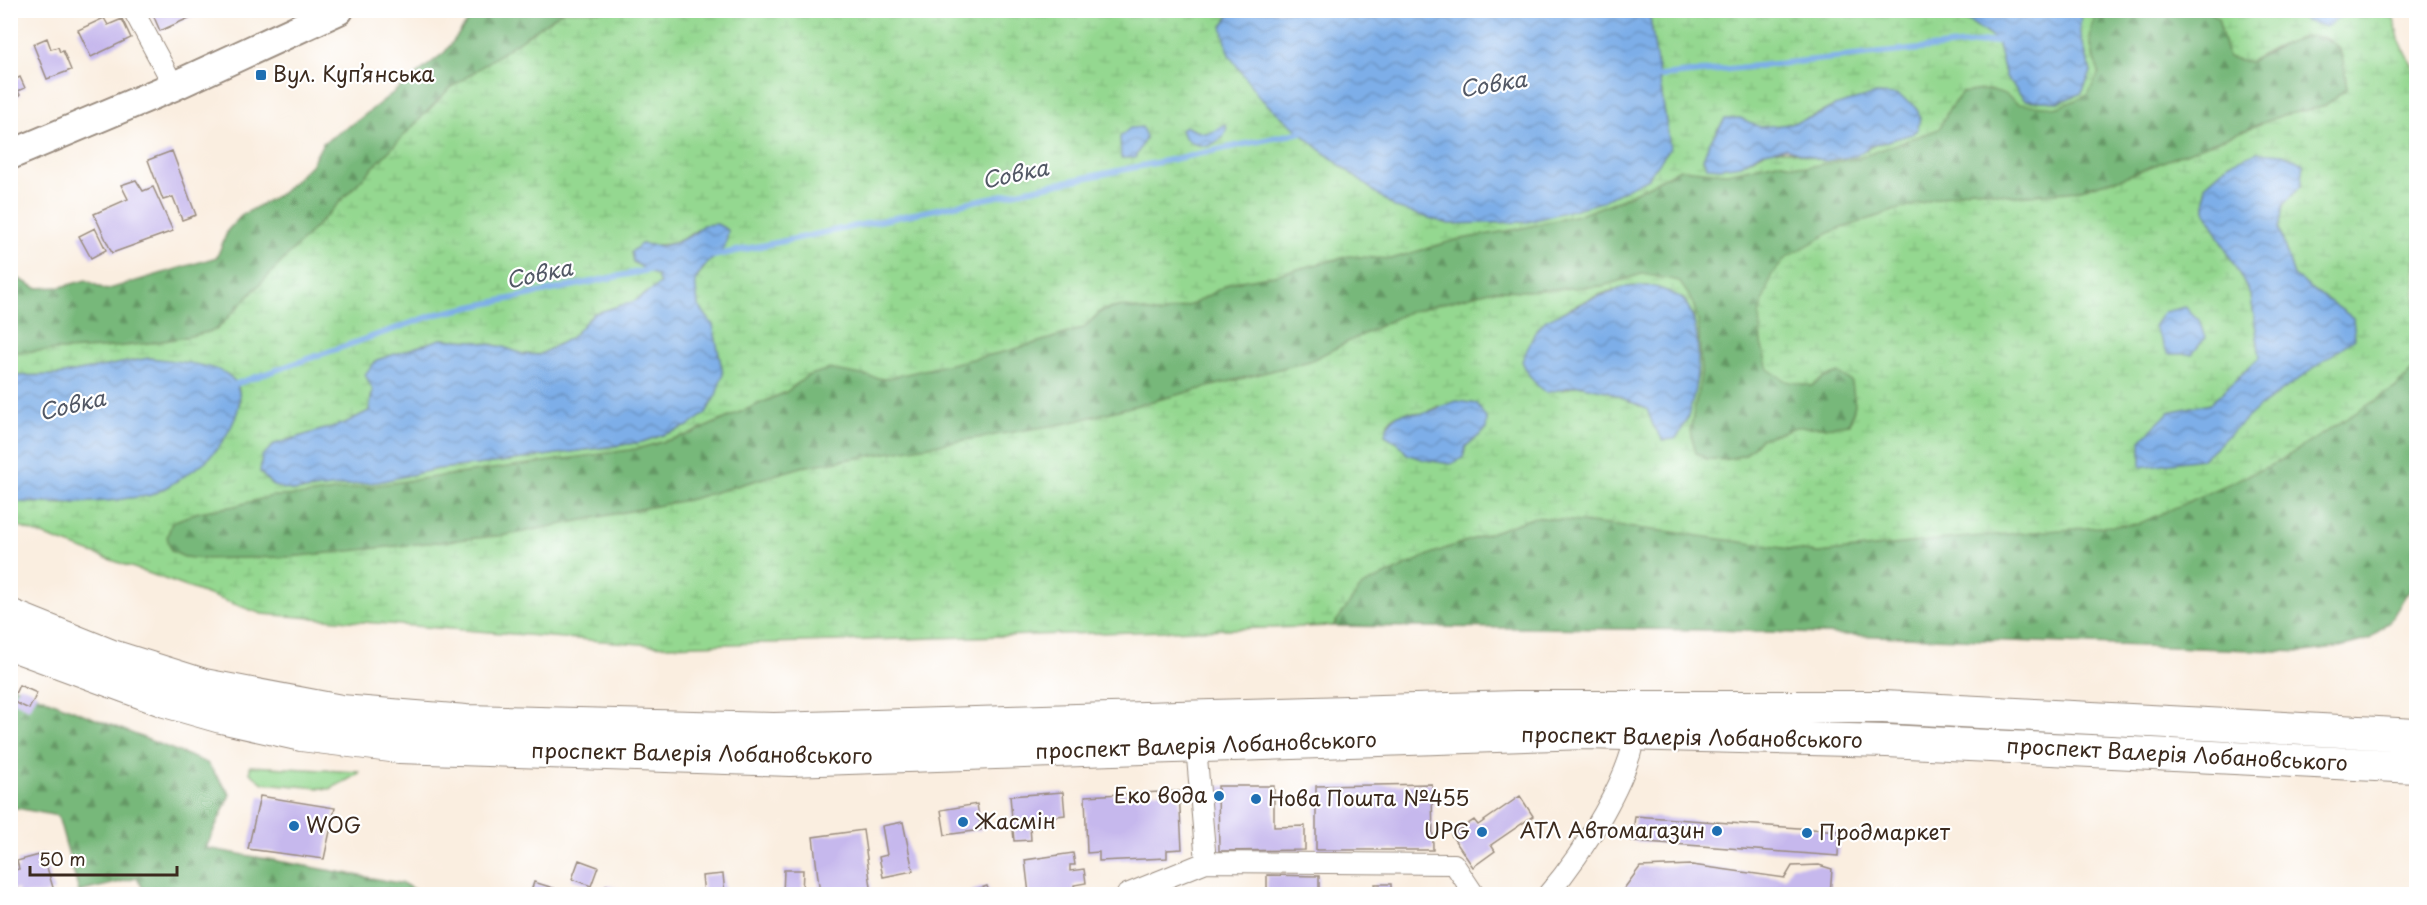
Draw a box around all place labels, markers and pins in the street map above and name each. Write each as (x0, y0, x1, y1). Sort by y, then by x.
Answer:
place label: Вул. Куп’янська (273, 57, 434, 89)
marker: Вул. Куп’янська (254, 68, 268, 82)
place label: Еко вода (1114, 778, 1207, 810)
place label: Нова Пошта №455 (1268, 781, 1469, 813)
marker: Еко вода (1212, 789, 1226, 803)
marker: Нова Пошта №455 (1249, 792, 1263, 806)
place label: Жасмін (974, 804, 1056, 836)
place label: WOG (306, 808, 361, 840)
place label: АТЛ Автомагазин (1520, 813, 1705, 845)
place label: UPG (1424, 814, 1470, 846)
marker: Жасмін (956, 815, 970, 829)
place label: Продмаркет (1819, 815, 1951, 847)
marker: WOG (287, 819, 301, 833)
marker: АТЛ Автомагазин (1710, 824, 1724, 838)
marker: UPG (1475, 825, 1489, 839)
marker: Продмаркет (1800, 826, 1814, 840)

